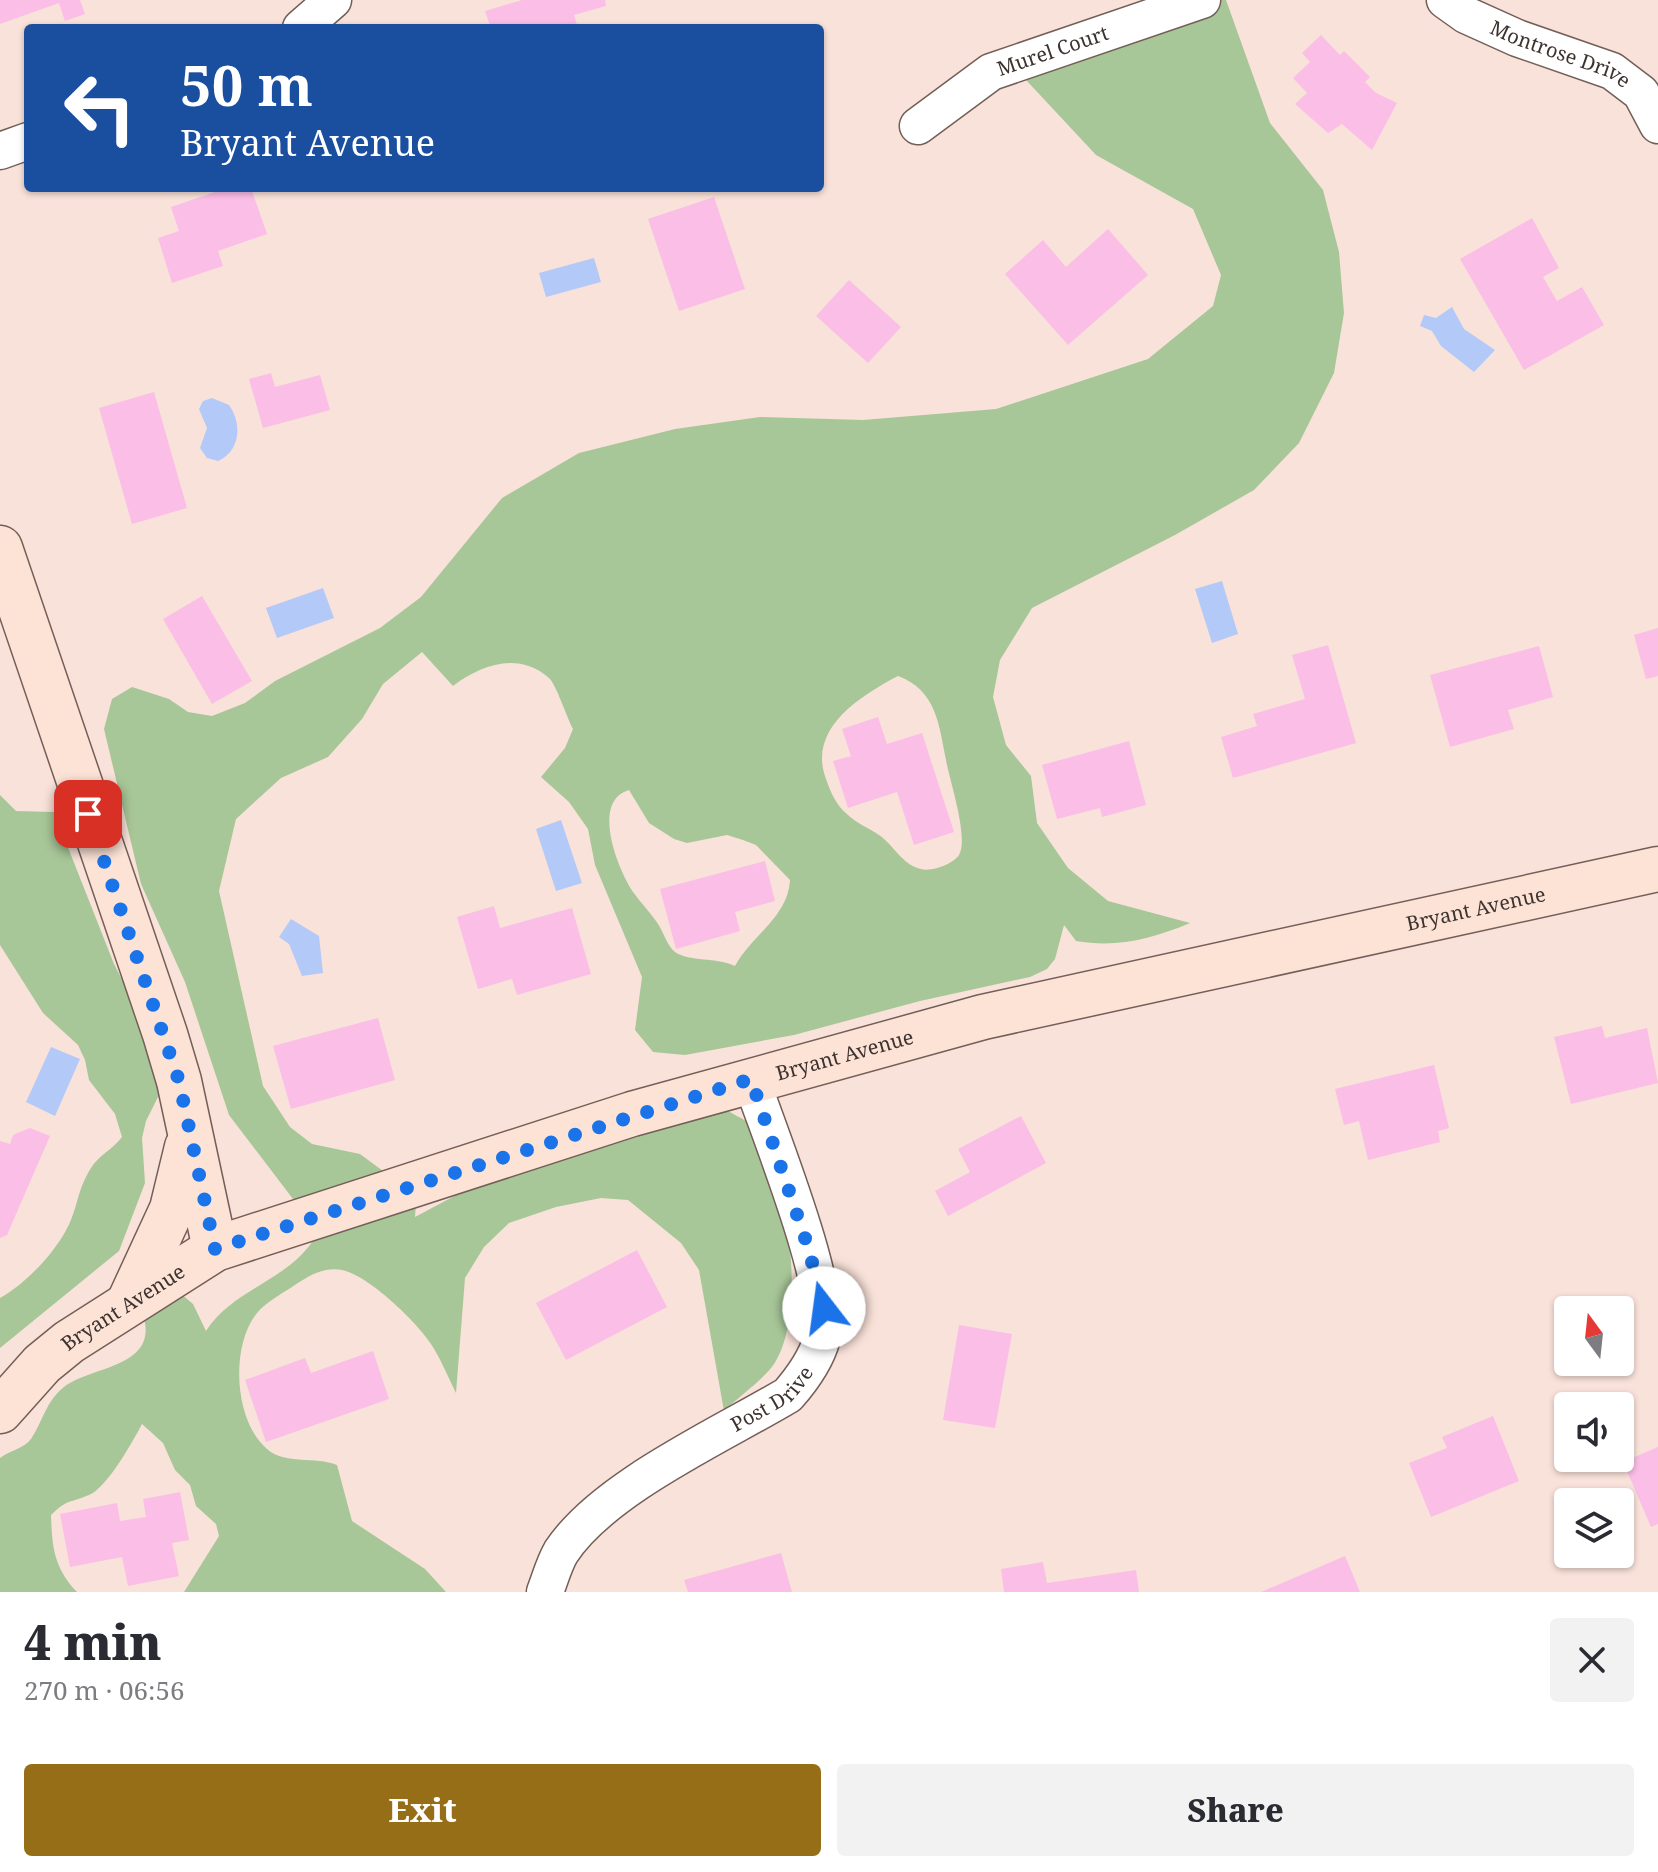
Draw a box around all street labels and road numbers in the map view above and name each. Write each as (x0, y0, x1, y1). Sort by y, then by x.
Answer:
street label: Montrose Drive (1486, 14, 1636, 94)
street label: Murel Court (993, 19, 1112, 82)
street label: Bryant Avenue (1404, 880, 1548, 937)
street label: Bryant Avenue (773, 1023, 917, 1087)
street label: Bryant Avenue (55, 1258, 190, 1356)
street label: Post Drive (726, 1361, 819, 1438)

